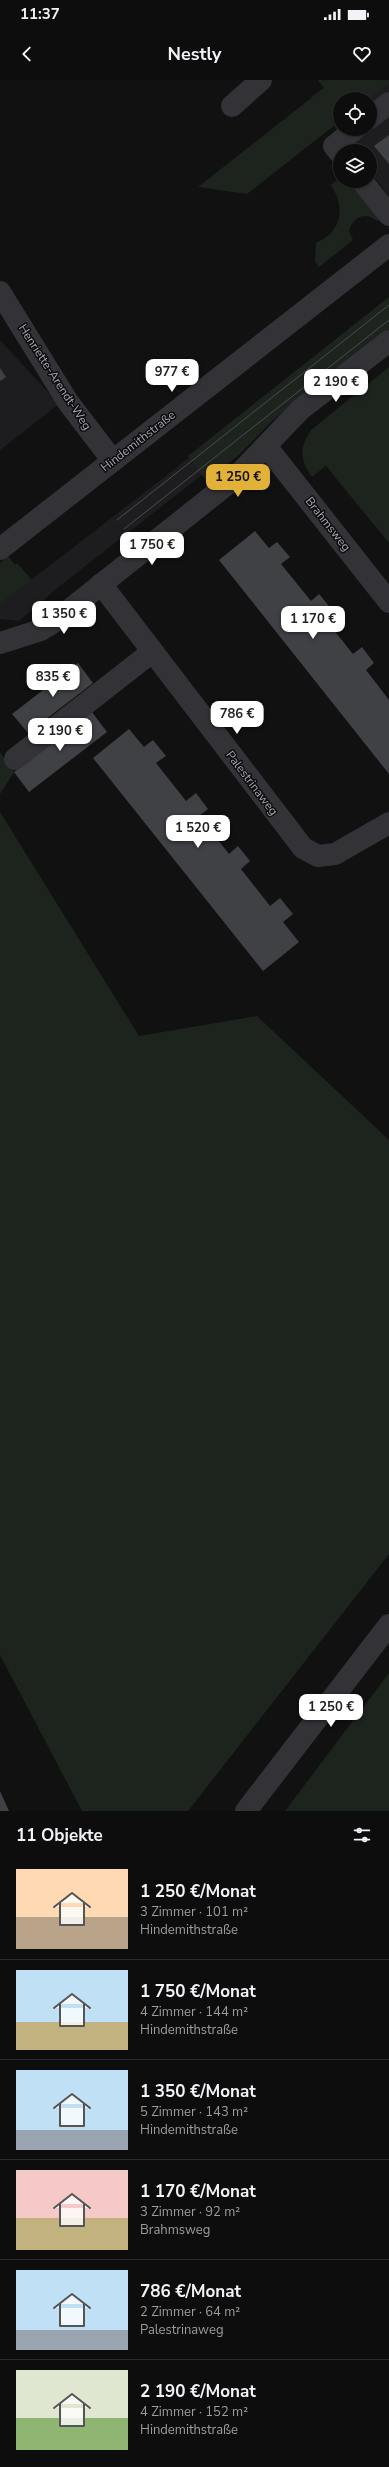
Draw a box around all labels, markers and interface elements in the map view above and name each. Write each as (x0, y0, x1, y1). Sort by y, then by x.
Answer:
text: 11:37 (20, 4, 60, 24)
text: Nestly (168, 42, 221, 66)
icon: back (16, 43, 38, 65)
icon: heart (351, 43, 373, 65)
map controls (333, 92, 377, 188)
button: locate (333, 92, 377, 136)
button: layers (333, 144, 377, 188)
street label: Henriette-Arendt-Weg (15, 321, 95, 433)
pin: 977 € (144, 359, 200, 393)
text: 977 € (155, 363, 189, 381)
pin: 2 190 € (299, 369, 373, 403)
text: 2 190 € (313, 373, 359, 391)
street label: Hindemithstraße (97, 407, 179, 475)
pin: 1 250 € (201, 464, 275, 498)
text: 1 250 € (215, 468, 261, 486)
street label: Brahmsweg (302, 494, 354, 554)
pin: 1 750 € (115, 532, 189, 566)
text: 1 750 € (129, 536, 175, 554)
pin: 1 350 € (27, 601, 101, 635)
text: 1 350 € (41, 605, 87, 623)
pin: 1 170 € (276, 606, 350, 640)
text: 1 170 € (290, 610, 336, 628)
pin: 835 € (25, 664, 81, 698)
text: 835 € (36, 668, 70, 686)
pin: 786 € (209, 701, 265, 735)
text: 786 € (220, 705, 254, 723)
pin: 2 190 € (23, 718, 97, 752)
text: 2 190 € (37, 722, 83, 740)
street label: Palestrinaweg (222, 747, 282, 819)
pin: 1 520 € (161, 815, 235, 849)
text: 1 520 € (175, 819, 221, 837)
pin: 1 250 € (294, 1694, 368, 1728)
text: 1 250 € (308, 1698, 354, 1716)
text: 11 Objekte (16, 1824, 103, 1847)
icon: filters (351, 1824, 373, 1846)
text: 1 250 €/Monat (140, 1880, 256, 1903)
icon: home (48, 1885, 96, 1933)
text: 3 Zimmer · 101 m² (140, 1903, 248, 1921)
text: Hindemithstraße (140, 1921, 238, 1939)
text: 1 750 €/Monat (140, 1980, 256, 2003)
icon: home (48, 1986, 96, 2034)
text: 4 Zimmer · 144 m² (140, 2003, 248, 2021)
text: Hindemithstraße (140, 2021, 238, 2039)
text: 1 350 €/Monat (140, 2080, 256, 2103)
icon: home (48, 2086, 96, 2134)
text: 5 Zimmer · 143 m² (140, 2103, 248, 2121)
text: Hindemithstraße (140, 2121, 238, 2139)
text: 1 170 €/Monat (140, 2180, 256, 2203)
icon: home (48, 2186, 96, 2234)
text: 3 Zimmer · 92 m² (140, 2203, 240, 2221)
text: Brahmsweg (140, 2221, 210, 2239)
text: 786 €/Monat (140, 2280, 241, 2303)
icon: home (48, 2286, 96, 2334)
text: 2 Zimmer · 64 m² (140, 2303, 240, 2321)
text: Palestrinaweg (140, 2321, 224, 2339)
text: 2 190 €/Monat (140, 2380, 256, 2403)
icon: home (48, 2386, 96, 2434)
text: 4 Zimmer · 152 m² (140, 2403, 248, 2421)
text: Hindemithstraße (140, 2421, 238, 2439)

